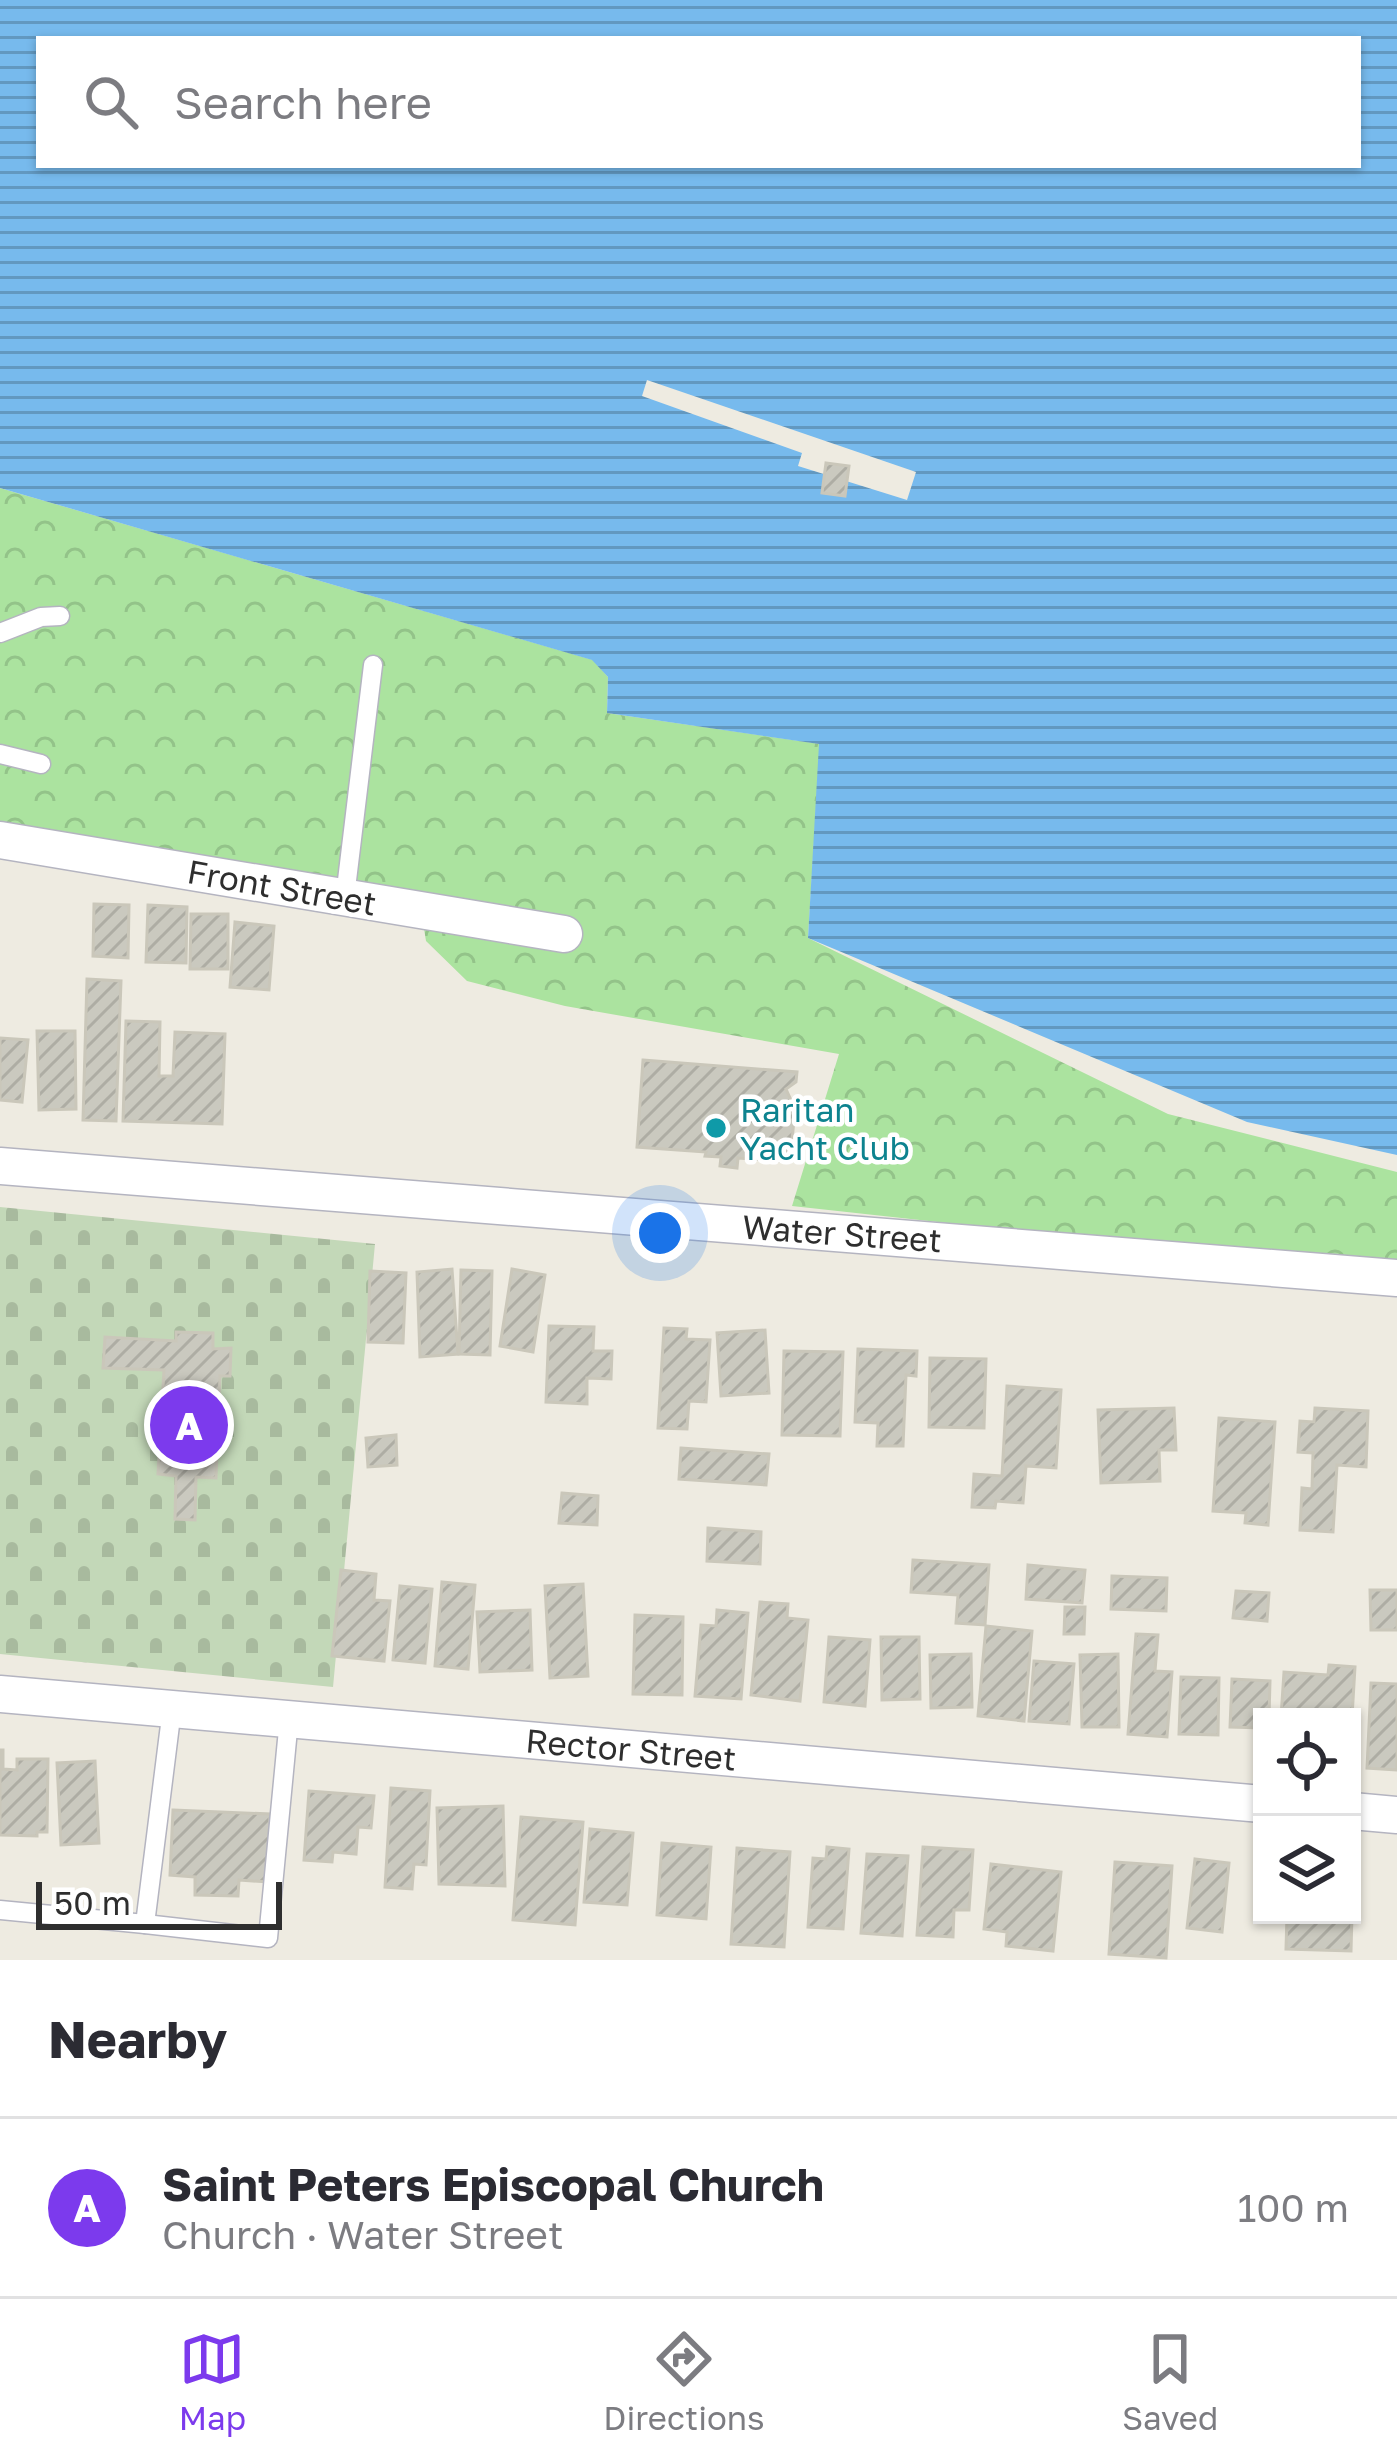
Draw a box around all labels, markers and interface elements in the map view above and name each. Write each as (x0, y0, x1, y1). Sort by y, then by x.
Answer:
search box (36, 36, 1361, 168)
icon: search (78, 69, 144, 135)
text: Search here (174, 75, 432, 129)
street label: Front Street (185, 851, 379, 923)
place label: Raritan Yacht Club (740, 1090, 910, 1167)
marker: Raritan Yacht Club (703, 1115, 729, 1141)
your location (630, 1203, 690, 1263)
street label: Water Street (741, 1207, 943, 1259)
pin: A (150, 1380, 228, 1470)
map controls (1253, 1708, 1361, 1924)
button: locate (1253, 1708, 1361, 1816)
street label: Rector Street (524, 1720, 738, 1778)
button: layers (1253, 1816, 1361, 1924)
scale bar (36, 1876, 282, 1929)
text: 50 m (54, 1883, 131, 1922)
text: Nearby (48, 2008, 227, 2069)
text: Saint Peters Episcopal Church (162, 2157, 824, 2211)
text: A (73, 2184, 101, 2231)
text: 100 m (1237, 2184, 1349, 2231)
text: Church · Water Street (162, 2211, 564, 2258)
tab: Map (179, 2326, 246, 2437)
tab: Directions (603, 2326, 765, 2437)
tab: Saved (1122, 2326, 1218, 2437)

